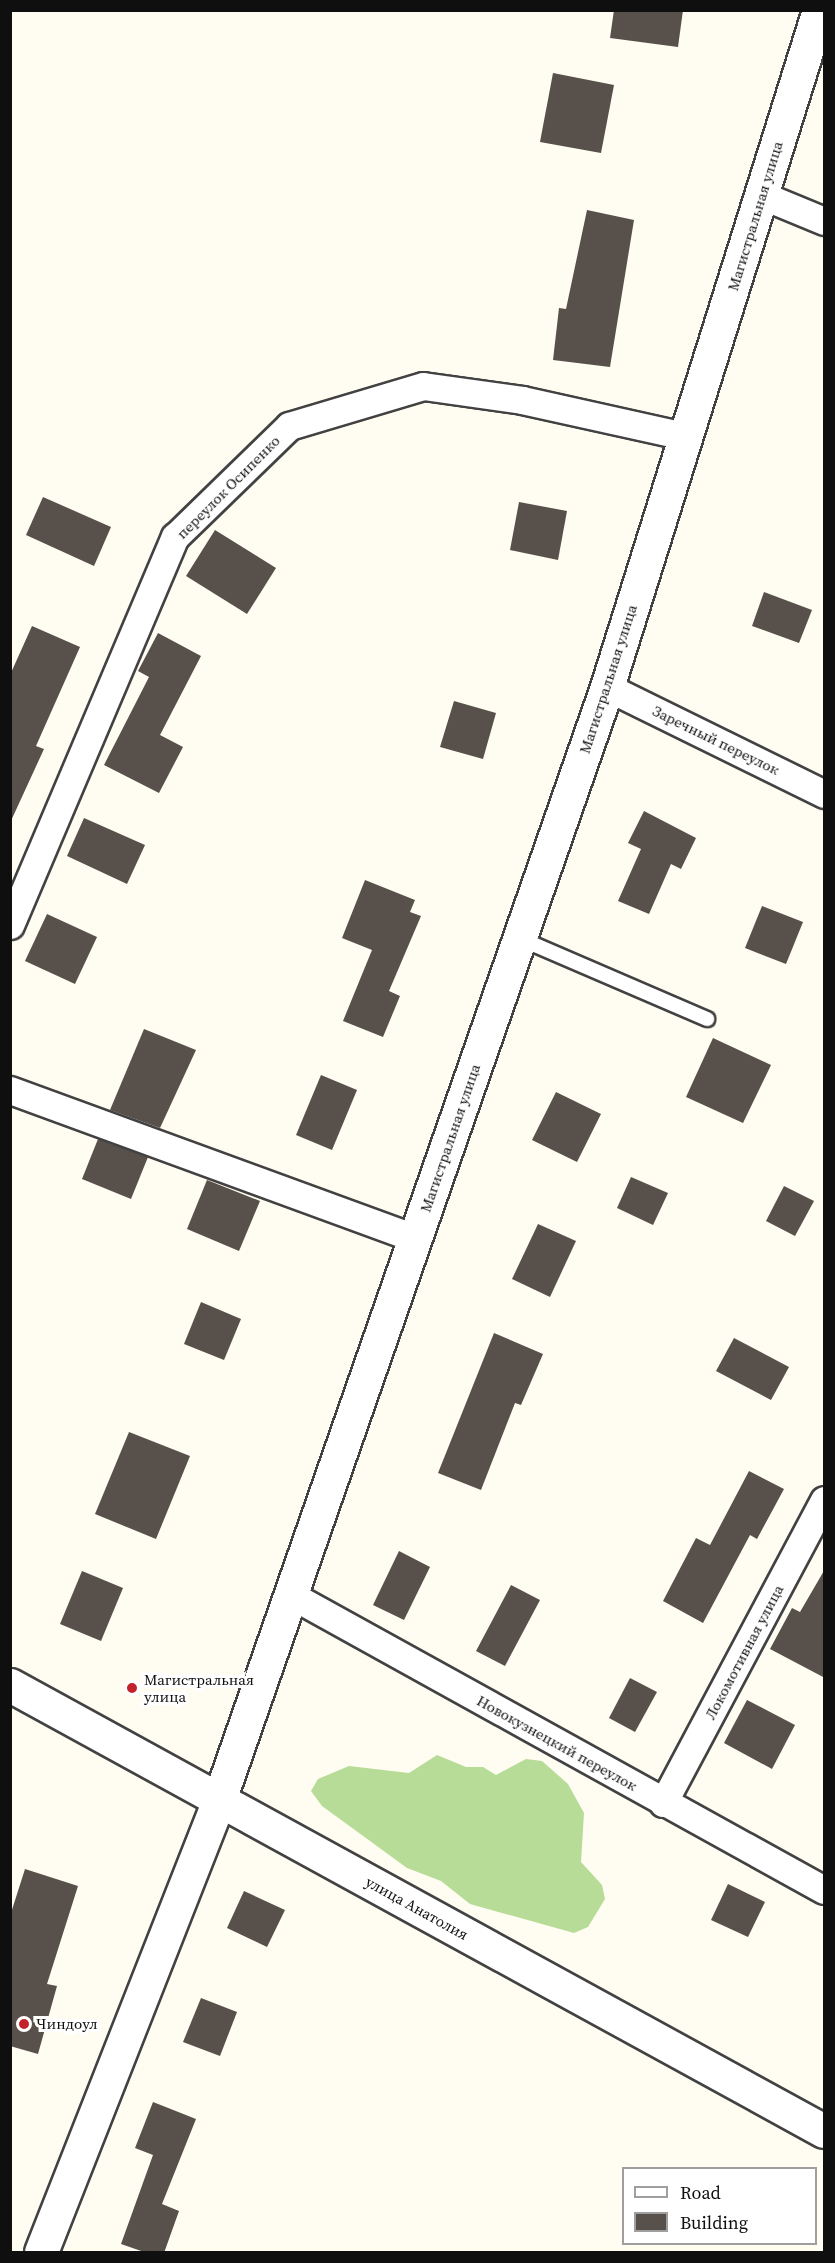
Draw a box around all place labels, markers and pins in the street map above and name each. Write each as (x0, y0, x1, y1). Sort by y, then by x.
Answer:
place label: Магистральная улица (144, 1670, 254, 1705)
marker: Магистральная улица (125, 1681, 139, 1695)
place label: Чиндоул (36, 2015, 98, 2033)
marker: Чиндоул (17, 2017, 31, 2031)

